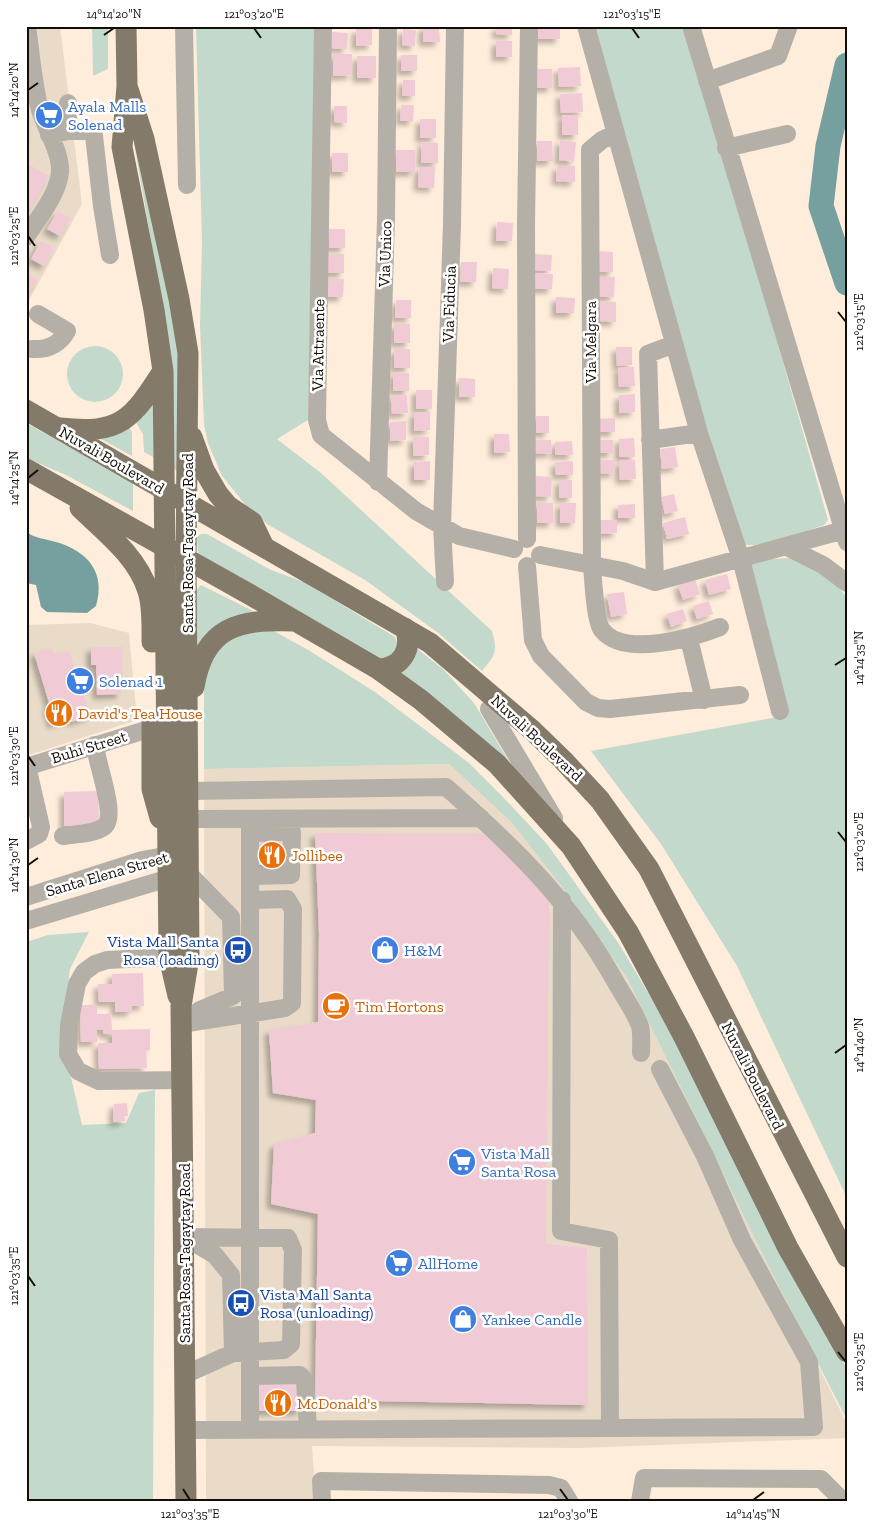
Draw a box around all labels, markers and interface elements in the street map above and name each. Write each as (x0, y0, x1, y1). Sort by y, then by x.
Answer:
text: 14°14'20"N (86, 7, 142, 21)
text: 121°03'20"E (224, 7, 284, 21)
text: 121°03'15"E (603, 7, 661, 21)
text: 14°14'20"N (7, 62, 21, 118)
place label: Ayala Malls Solenad (68, 97, 146, 134)
supermarket icon: Ayala Malls Solenad (34, 100, 64, 130)
text: 121°03'25"E (7, 207, 21, 265)
street label: Via Unico (374, 221, 396, 288)
street label: Via Fiducia (438, 265, 460, 344)
text: 121°03'15"E (852, 293, 866, 351)
street label: Via Attraente (308, 299, 328, 392)
street label: Via Melgara (581, 301, 600, 384)
street label: Nuvali Boulevard (56, 422, 168, 498)
text: 14°14'25"N (7, 451, 21, 505)
street label: Santa Rosa-Tagaytay Road (178, 453, 197, 633)
text: 14°14'35"N (852, 631, 866, 685)
supermarket icon: Solenad 1 (65, 666, 95, 696)
place label: Solenad 1 (99, 672, 163, 691)
street label: Nuvali Boulevard (487, 691, 587, 785)
restaurant icon: David's Tea House (44, 698, 74, 728)
place label: David's Tea House (78, 704, 202, 723)
text: 121°03'30"E (7, 726, 21, 786)
street label: Buhi Street (49, 727, 129, 767)
text: 121°03'20"E (852, 812, 866, 872)
text: 14°14'30"N (7, 837, 21, 892)
restaurant icon: Jollibee (257, 840, 287, 870)
place label: Jollibee (291, 846, 343, 865)
street label: Santa Elena Street (44, 847, 171, 901)
place label: Vista Mall Santa Rosa (loading) (106, 932, 219, 969)
bus stop icon: Vista Mall Santa Rosa (loading) (223, 935, 253, 965)
shop icon: H&M (370, 935, 400, 965)
place label: H&M (404, 941, 442, 960)
cafe icon: Tim Hortons (321, 991, 351, 1021)
place label: Tim Hortons (355, 997, 444, 1016)
text: 14°14'40"N (852, 1017, 866, 1072)
street label: Nuvali Boulevard (718, 1019, 788, 1133)
place label: Vista Mall Santa Rosa (480, 1144, 557, 1181)
supermarket icon: Vista Mall Santa Rosa (447, 1147, 477, 1177)
street label: Santa Rosa-Tagaytay Road (175, 1163, 194, 1343)
text: 121°03'35"E (7, 1247, 21, 1305)
supermarket icon: AllHome (384, 1248, 414, 1278)
place label: AllHome (418, 1254, 478, 1273)
place label: Vista Mall Santa Rosa (unloading) (259, 1285, 374, 1322)
bus stop icon: Vista Mall Santa Rosa (unloading) (226, 1288, 256, 1318)
shop icon: Yankee Candle (448, 1304, 478, 1334)
place label: Yankee Candle (481, 1310, 582, 1329)
text: 121°03'25"E (852, 1333, 866, 1391)
restaurant icon: McDonald's (263, 1388, 293, 1418)
place label: McDonald's (297, 1394, 377, 1413)
text: 121°03'35"E (161, 1507, 219, 1521)
text: 121°03'30"E (538, 1507, 598, 1521)
text: 14°14'45"N (726, 1507, 780, 1521)

